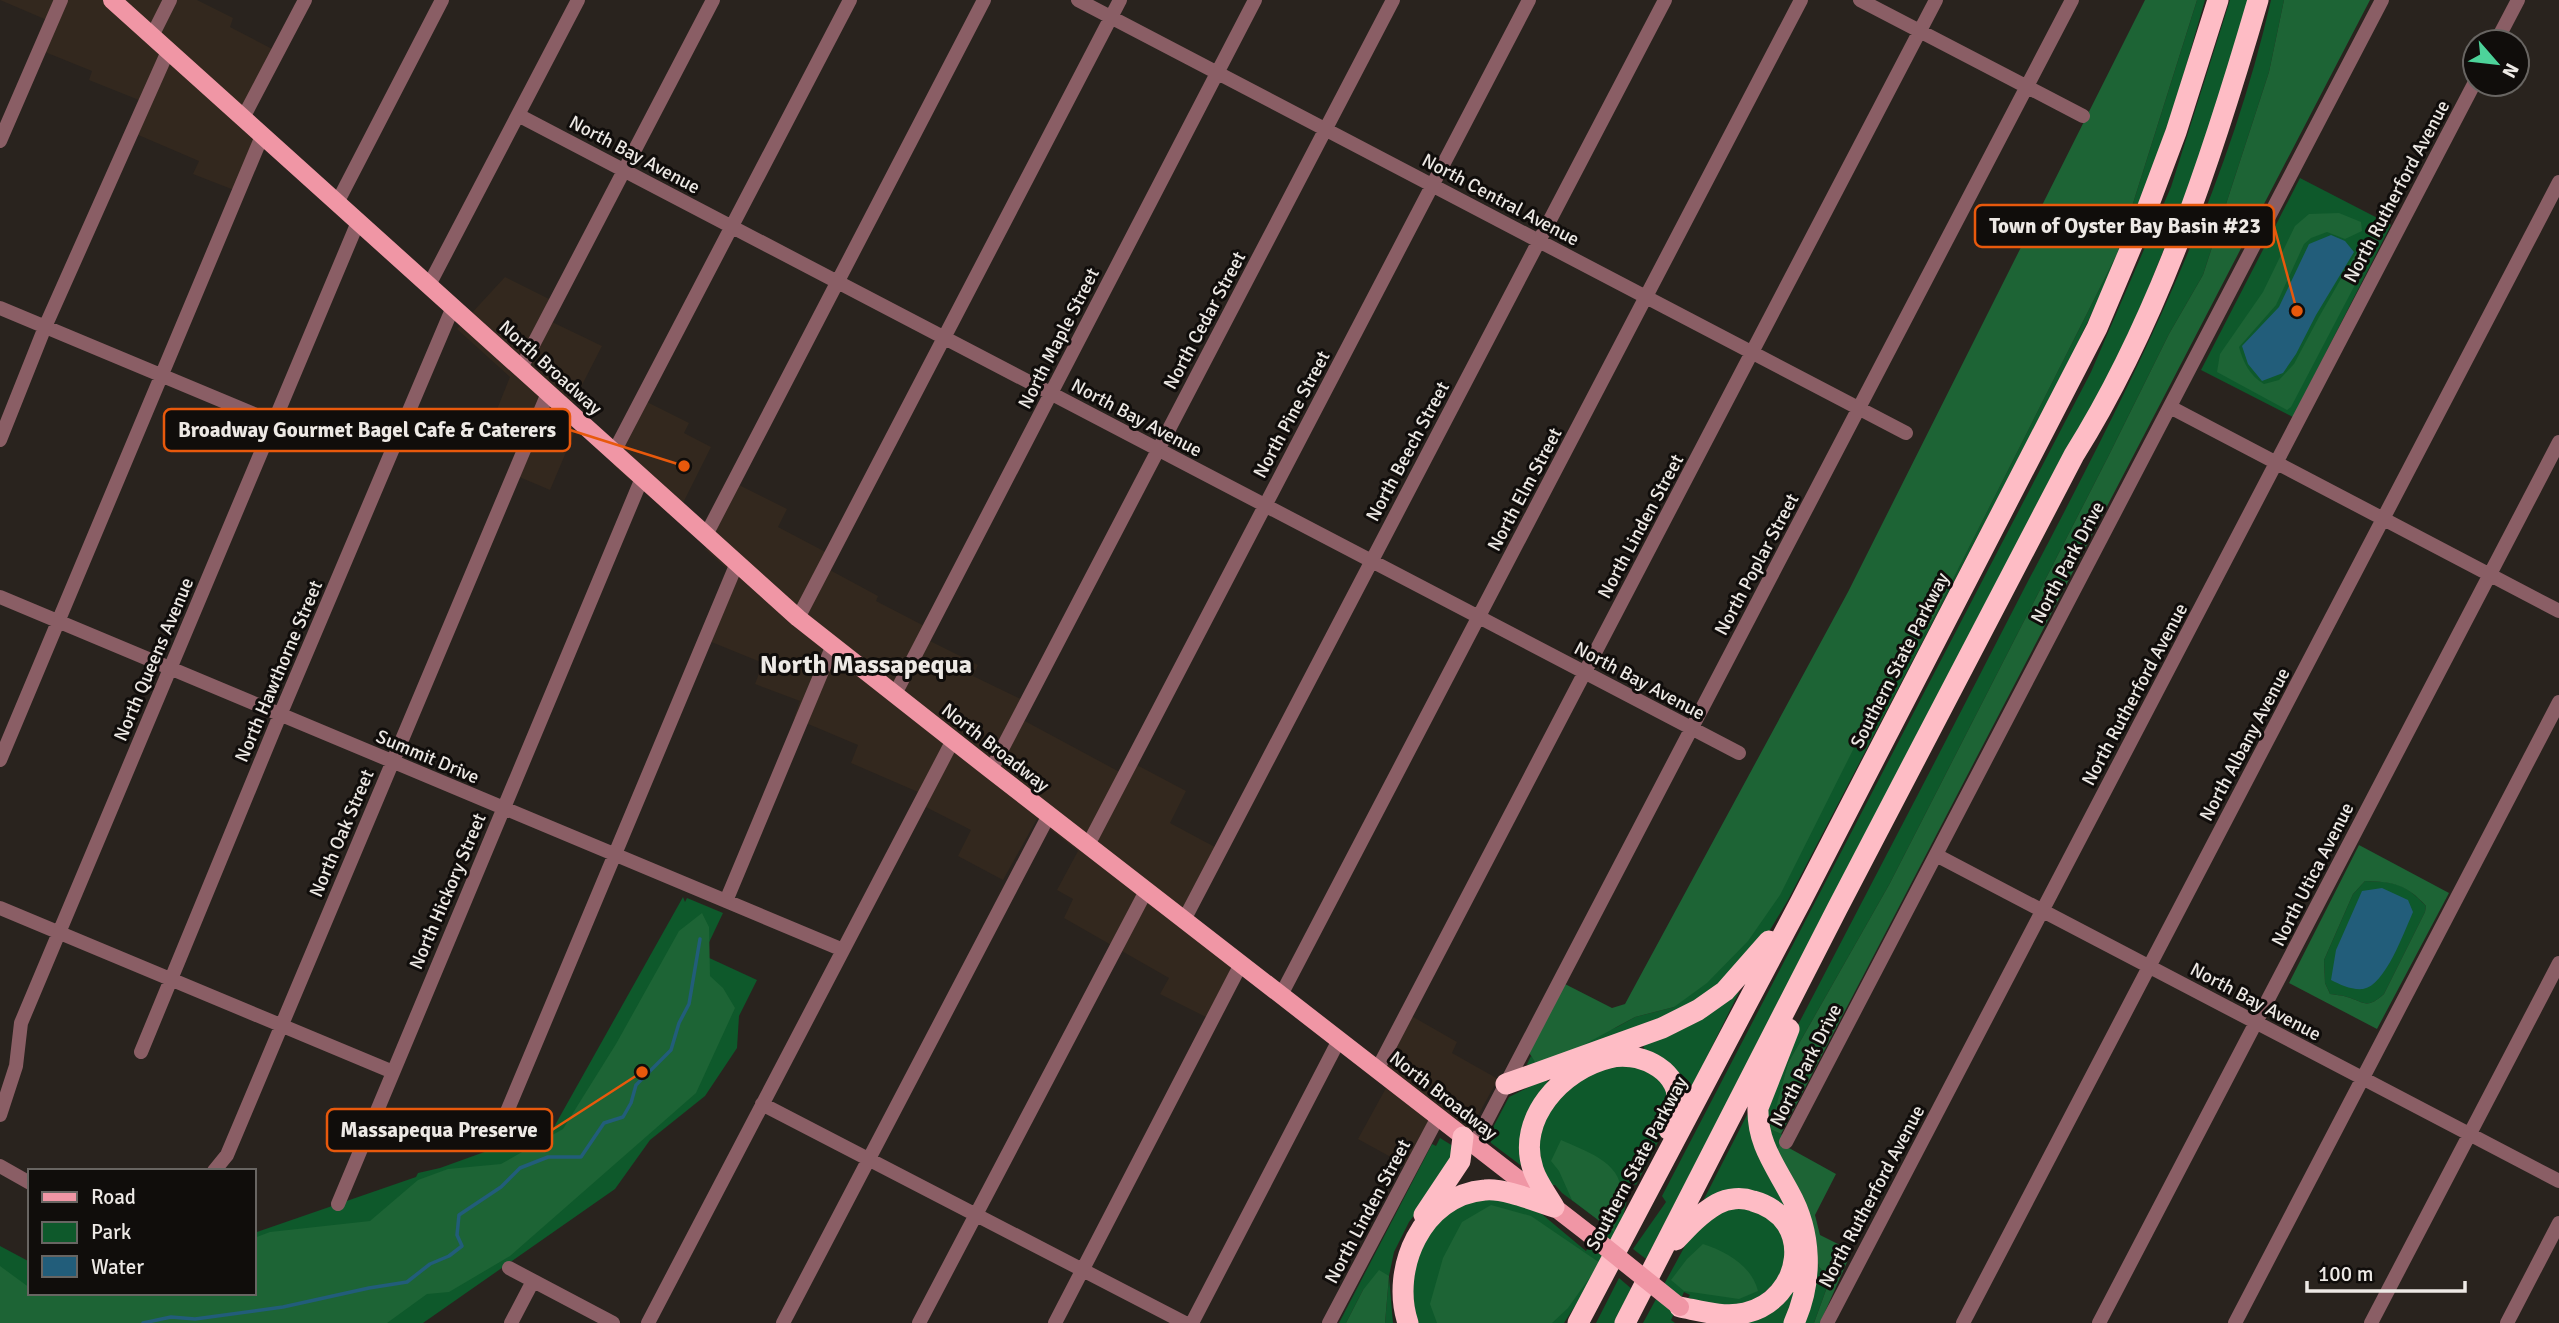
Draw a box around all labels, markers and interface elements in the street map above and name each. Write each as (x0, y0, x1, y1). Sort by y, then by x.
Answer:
north arrow (2461, 28, 2531, 98)
text: N (2496, 59, 2524, 82)
street label: North Rutherford Avenue (2339, 96, 2455, 287)
street label: North Bay Avenue (565, 110, 704, 199)
street label: North Central Avenue (1418, 148, 1583, 252)
callout: Town of Oyster Bay Basin #23 (1975, 205, 2274, 247)
text: Town of Oyster Bay Basin #23 (1989, 213, 2261, 239)
street label: North Cedar Street (1158, 247, 1251, 393)
street label: North Maple Street (1013, 264, 1105, 413)
street label: North Broadway (494, 315, 607, 420)
street label: North Pine Street (1248, 346, 1336, 482)
street label: North Bay Avenue (1067, 373, 1206, 462)
street label: North Beech Street (1361, 377, 1455, 525)
callout: Broadway Gourmet Bagel Cafe & Caterers (164, 409, 570, 451)
text: Broadway Gourmet Bagel Cafe & Caterers (178, 417, 556, 443)
street label: North Elm Street (1482, 423, 1568, 555)
street label: North Linden Street (1593, 450, 1689, 603)
street label: North Poplar Street (1709, 489, 1805, 640)
street label: North Park Drive (2026, 497, 2110, 628)
street label: Southern State Parkway (1845, 568, 1955, 752)
street label: North Queens Avenue (109, 574, 199, 745)
street label: North Hawthorne Street (230, 577, 328, 766)
street label: North Rutherford Avenue (2077, 599, 2193, 790)
street label: North Bay Avenue (1570, 636, 1709, 725)
district label: North Massapequa (760, 649, 972, 681)
street label: North Albany Avenue (2194, 664, 2296, 825)
street label: North Broadway (937, 698, 1054, 797)
street label: Summit Drive (372, 724, 483, 789)
street label: North Oak Street (304, 766, 380, 901)
street label: North Utica Avenue (2266, 799, 2359, 950)
street label: North Hickory Street (404, 809, 492, 973)
street label: North Bay Avenue (2186, 957, 2325, 1046)
street label: North Park Drive (1765, 1000, 1847, 1131)
street label: North Broadway (1385, 1046, 1502, 1145)
street label: Southern State Parkway (1581, 1072, 1693, 1255)
street label: North Rutherford Avenue (1814, 1101, 1930, 1292)
callout: Massapequa Preserve (327, 1109, 552, 1151)
text: Massapequa Preserve (340, 1117, 538, 1143)
street label: North Linden Street (1320, 1135, 1416, 1288)
legend (28, 1169, 256, 1295)
text: Road (91, 1184, 136, 1210)
text: Park (91, 1219, 132, 1245)
scale bar (2307, 1250, 2464, 1294)
text: Water (91, 1254, 144, 1280)
text: 100 m (2318, 1261, 2373, 1287)

